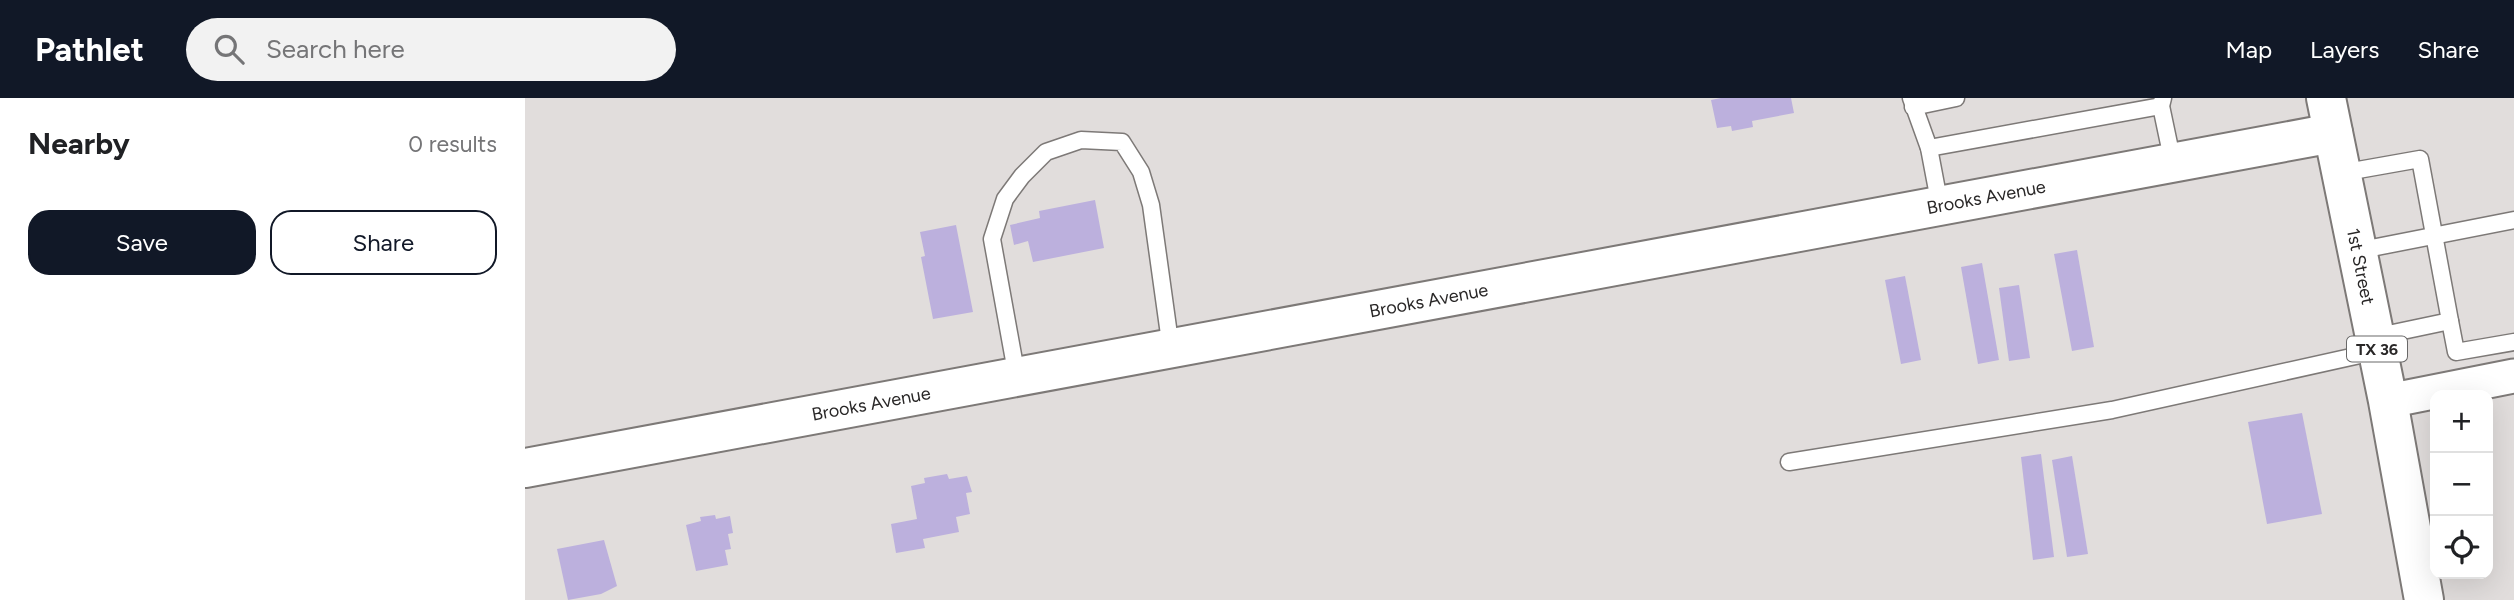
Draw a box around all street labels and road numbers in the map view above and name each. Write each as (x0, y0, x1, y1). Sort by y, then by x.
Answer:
street label: Brooks Avenue (1925, 175, 2048, 219)
street label: 1st Street (2342, 226, 2379, 307)
street label: Brooks Avenue (1367, 279, 1490, 322)
road number: TX 36 (2347, 336, 2407, 362)
street label: Brooks Avenue (810, 382, 933, 426)

